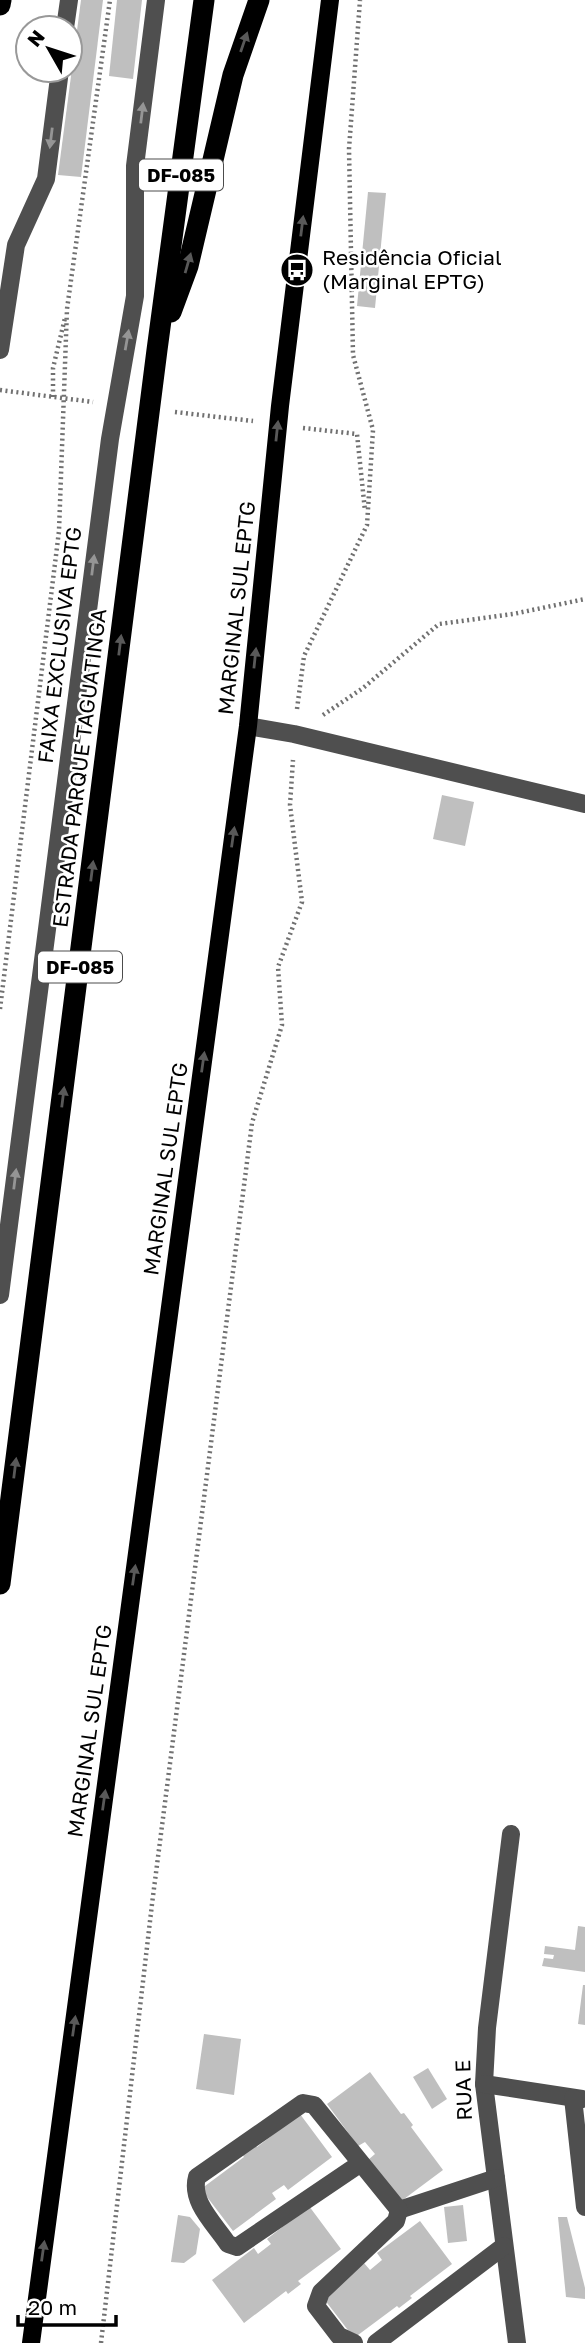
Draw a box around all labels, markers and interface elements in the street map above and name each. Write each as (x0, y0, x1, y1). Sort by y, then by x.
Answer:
north arrow (14, 14, 84, 84)
text: N (22, 25, 49, 51)
one-way arrow (239, 32, 250, 53)
one-way arrow (136, 102, 147, 124)
one-way arrow (45, 127, 56, 149)
road number: DF-085 (139, 160, 223, 190)
one-way arrow (297, 215, 308, 237)
place label: Residência Oficial (Marginal EPTG) (322, 244, 502, 294)
one-way arrow (183, 251, 194, 273)
bus stop icon: Residência Oficial (Marginal EPTG) (278, 251, 316, 289)
one-way arrow (122, 329, 133, 351)
one-way arrow (272, 420, 283, 442)
street label: MARGINAL SUL EPTG (212, 500, 260, 716)
street label: FAIXA EXCLUSIVA EPTG (32, 525, 86, 765)
one-way arrow (88, 553, 99, 575)
street label: ESTRADA PARQUE TAGUATINGA (47, 607, 111, 929)
one-way arrow (115, 634, 126, 656)
one-way arrow (250, 647, 261, 669)
one-way arrow (228, 826, 239, 848)
one-way arrow (86, 860, 97, 882)
road number: DF-085 (38, 951, 122, 982)
one-way arrow (198, 1051, 209, 1073)
street label: MARGINAL SUL EPTG (137, 1061, 193, 1277)
one-way arrow (57, 1085, 68, 1107)
one-way arrow (9, 1168, 20, 1190)
one-way arrow (10, 1457, 21, 1479)
one-way arrow (129, 1564, 140, 1586)
street label: MARGINAL SUL EPTG (61, 1623, 117, 1839)
one-way arrow (99, 1789, 110, 1811)
one-way arrow (68, 2014, 79, 2036)
street label: RUA E (449, 2059, 477, 2121)
one-way arrow (38, 2240, 49, 2262)
scale bar (18, 2284, 116, 2328)
text: 20 m (28, 2294, 77, 2320)

